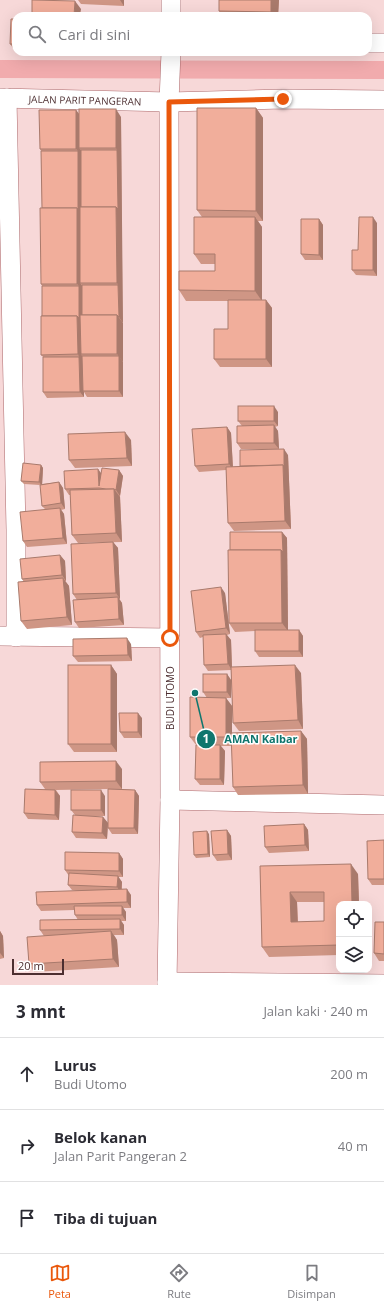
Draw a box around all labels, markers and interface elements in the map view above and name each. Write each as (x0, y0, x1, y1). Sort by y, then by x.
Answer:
search box (12, 12, 372, 56)
icon: search (26, 23, 48, 45)
text: Cari di sini (58, 24, 130, 44)
route end (274, 90, 292, 108)
street label: JALAN PARIT PANGERAN (27, 92, 142, 108)
route start (161, 629, 179, 647)
street label: BUDI UTOMO (163, 666, 177, 730)
callout: AMAN Kalbar (196, 728, 305, 751)
text: 1 (203, 730, 209, 747)
text: AMAN Kalbar (224, 731, 298, 746)
map controls (336, 901, 372, 973)
button: locate (336, 901, 372, 937)
button: layers (336, 937, 372, 973)
scale bar (12, 957, 64, 976)
text: 20 m (18, 958, 44, 973)
text: 3 mnt (16, 1000, 65, 1023)
text: Jalan kaki · 240 m (263, 1002, 368, 1020)
text: Lurus (54, 1055, 96, 1075)
icon: ahead (16, 1063, 38, 1085)
text: 200 m (330, 1065, 368, 1083)
text: Budi Utomo (54, 1075, 127, 1093)
text: Belok kanan (54, 1127, 147, 1147)
icon: right (16, 1135, 38, 1157)
text: 40 m (338, 1137, 368, 1155)
text: Jalan Parit Pangeran 2 (54, 1147, 187, 1165)
icon: arrive (16, 1207, 38, 1229)
text: Tiba di tujuan (54, 1208, 157, 1228)
tab: Peta (48, 1262, 71, 1301)
tab: Rute (167, 1262, 191, 1301)
tab: Disimpan (287, 1262, 336, 1301)

